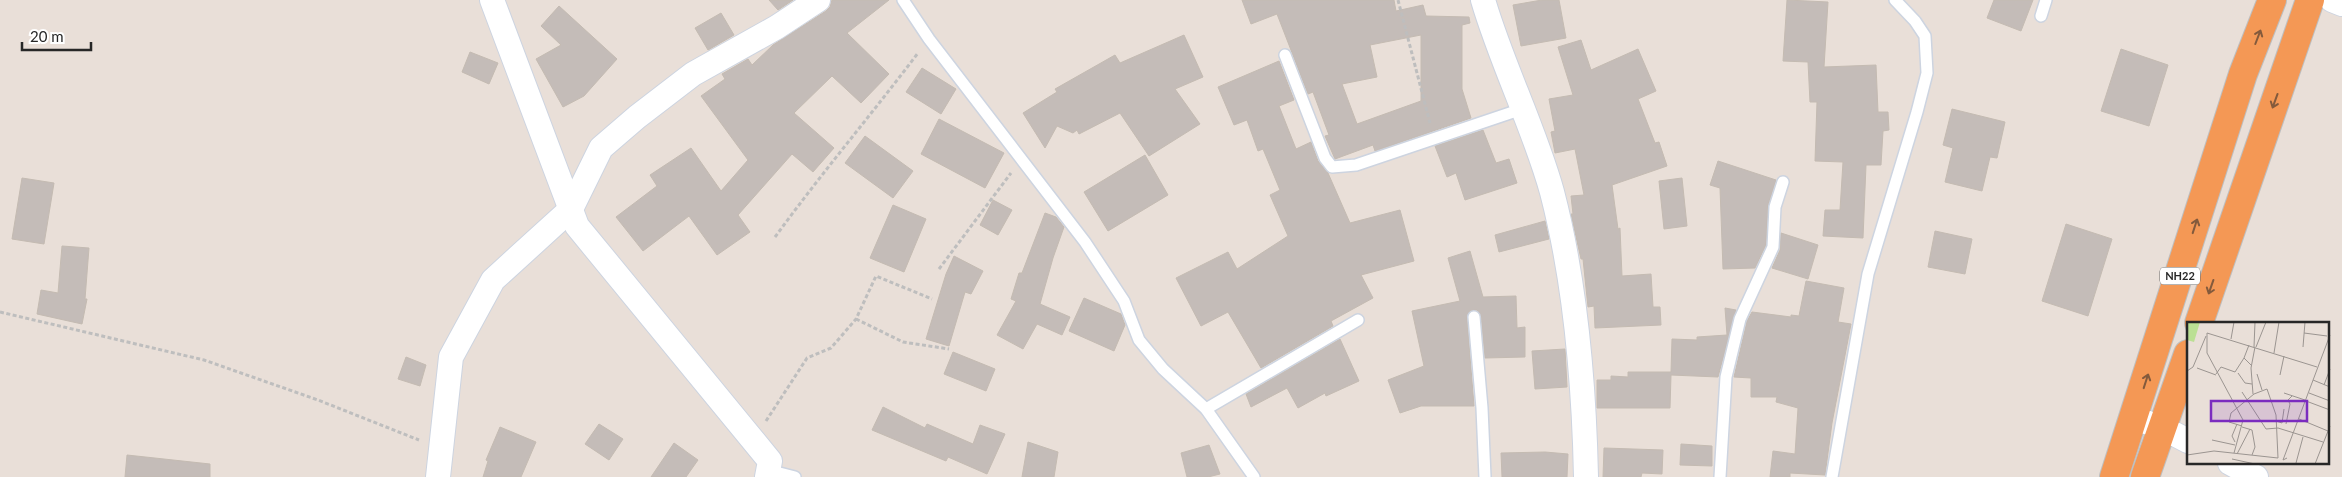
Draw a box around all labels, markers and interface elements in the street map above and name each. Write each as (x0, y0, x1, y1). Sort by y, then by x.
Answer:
scale bar (22, 20, 91, 52)
text: 20 m (30, 27, 64, 45)
one-way arrow (2254, 30, 2263, 45)
one-way arrow (2270, 92, 2279, 108)
one-way arrow (2191, 218, 2201, 234)
road number: NH22 (2160, 268, 2200, 284)
one-way arrow (2206, 279, 2215, 295)
inset map (2187, 322, 2330, 464)
one-way arrow (2142, 374, 2151, 389)

